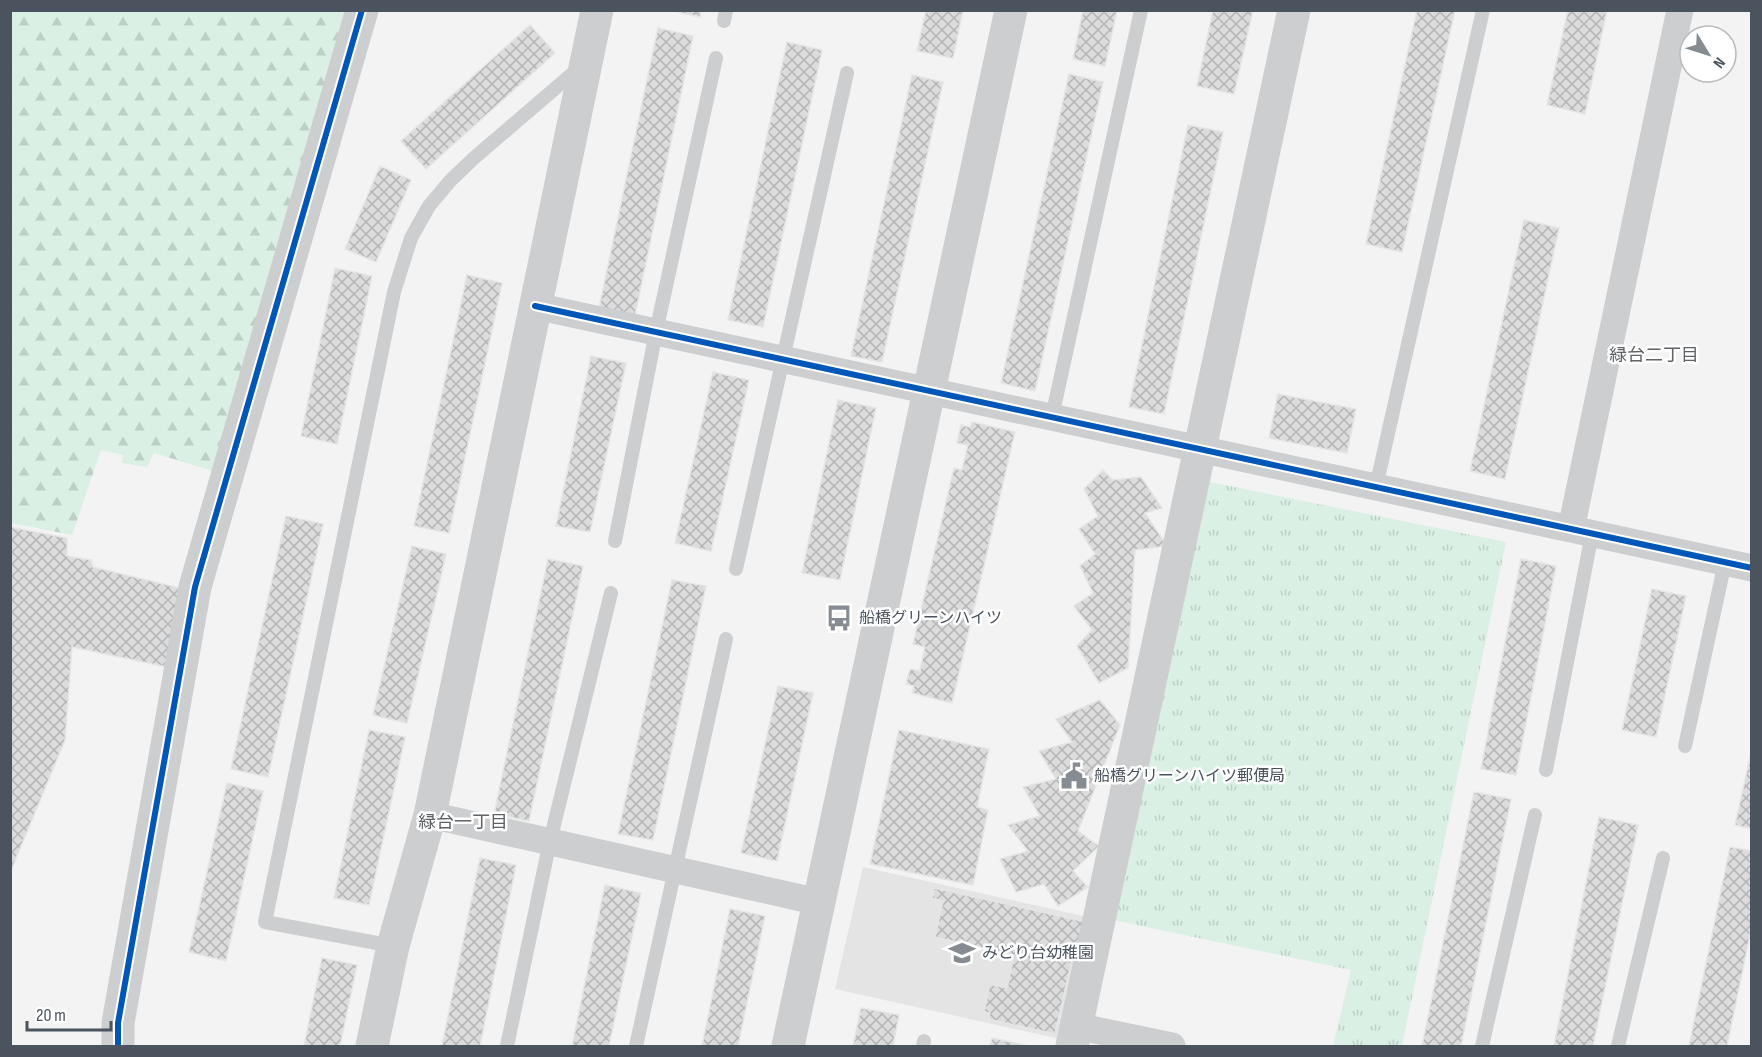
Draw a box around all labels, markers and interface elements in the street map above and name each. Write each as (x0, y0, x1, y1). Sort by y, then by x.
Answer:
north arrow (1678, 24, 1738, 84)
text: N (1709, 53, 1729, 72)
district label: 緑台二丁目 (1609, 345, 1699, 366)
bus stop icon: 船橋グリーンハイツ (824, 603, 854, 633)
place label: 船橋グリーンハイツ (859, 609, 1002, 628)
public building icon: 船橋グリーンハイツ郵便局 (1059, 761, 1089, 791)
place label: 船橋グリーンハイツ郵便局 (1094, 767, 1285, 786)
district label: 緑台一丁目 (418, 812, 508, 833)
school or university icon: みどり台幼稚園 (947, 938, 977, 968)
place label: みどり台幼稚園 (982, 944, 1094, 963)
scale bar (27, 994, 111, 1032)
text: 20 m (36, 1005, 66, 1026)

